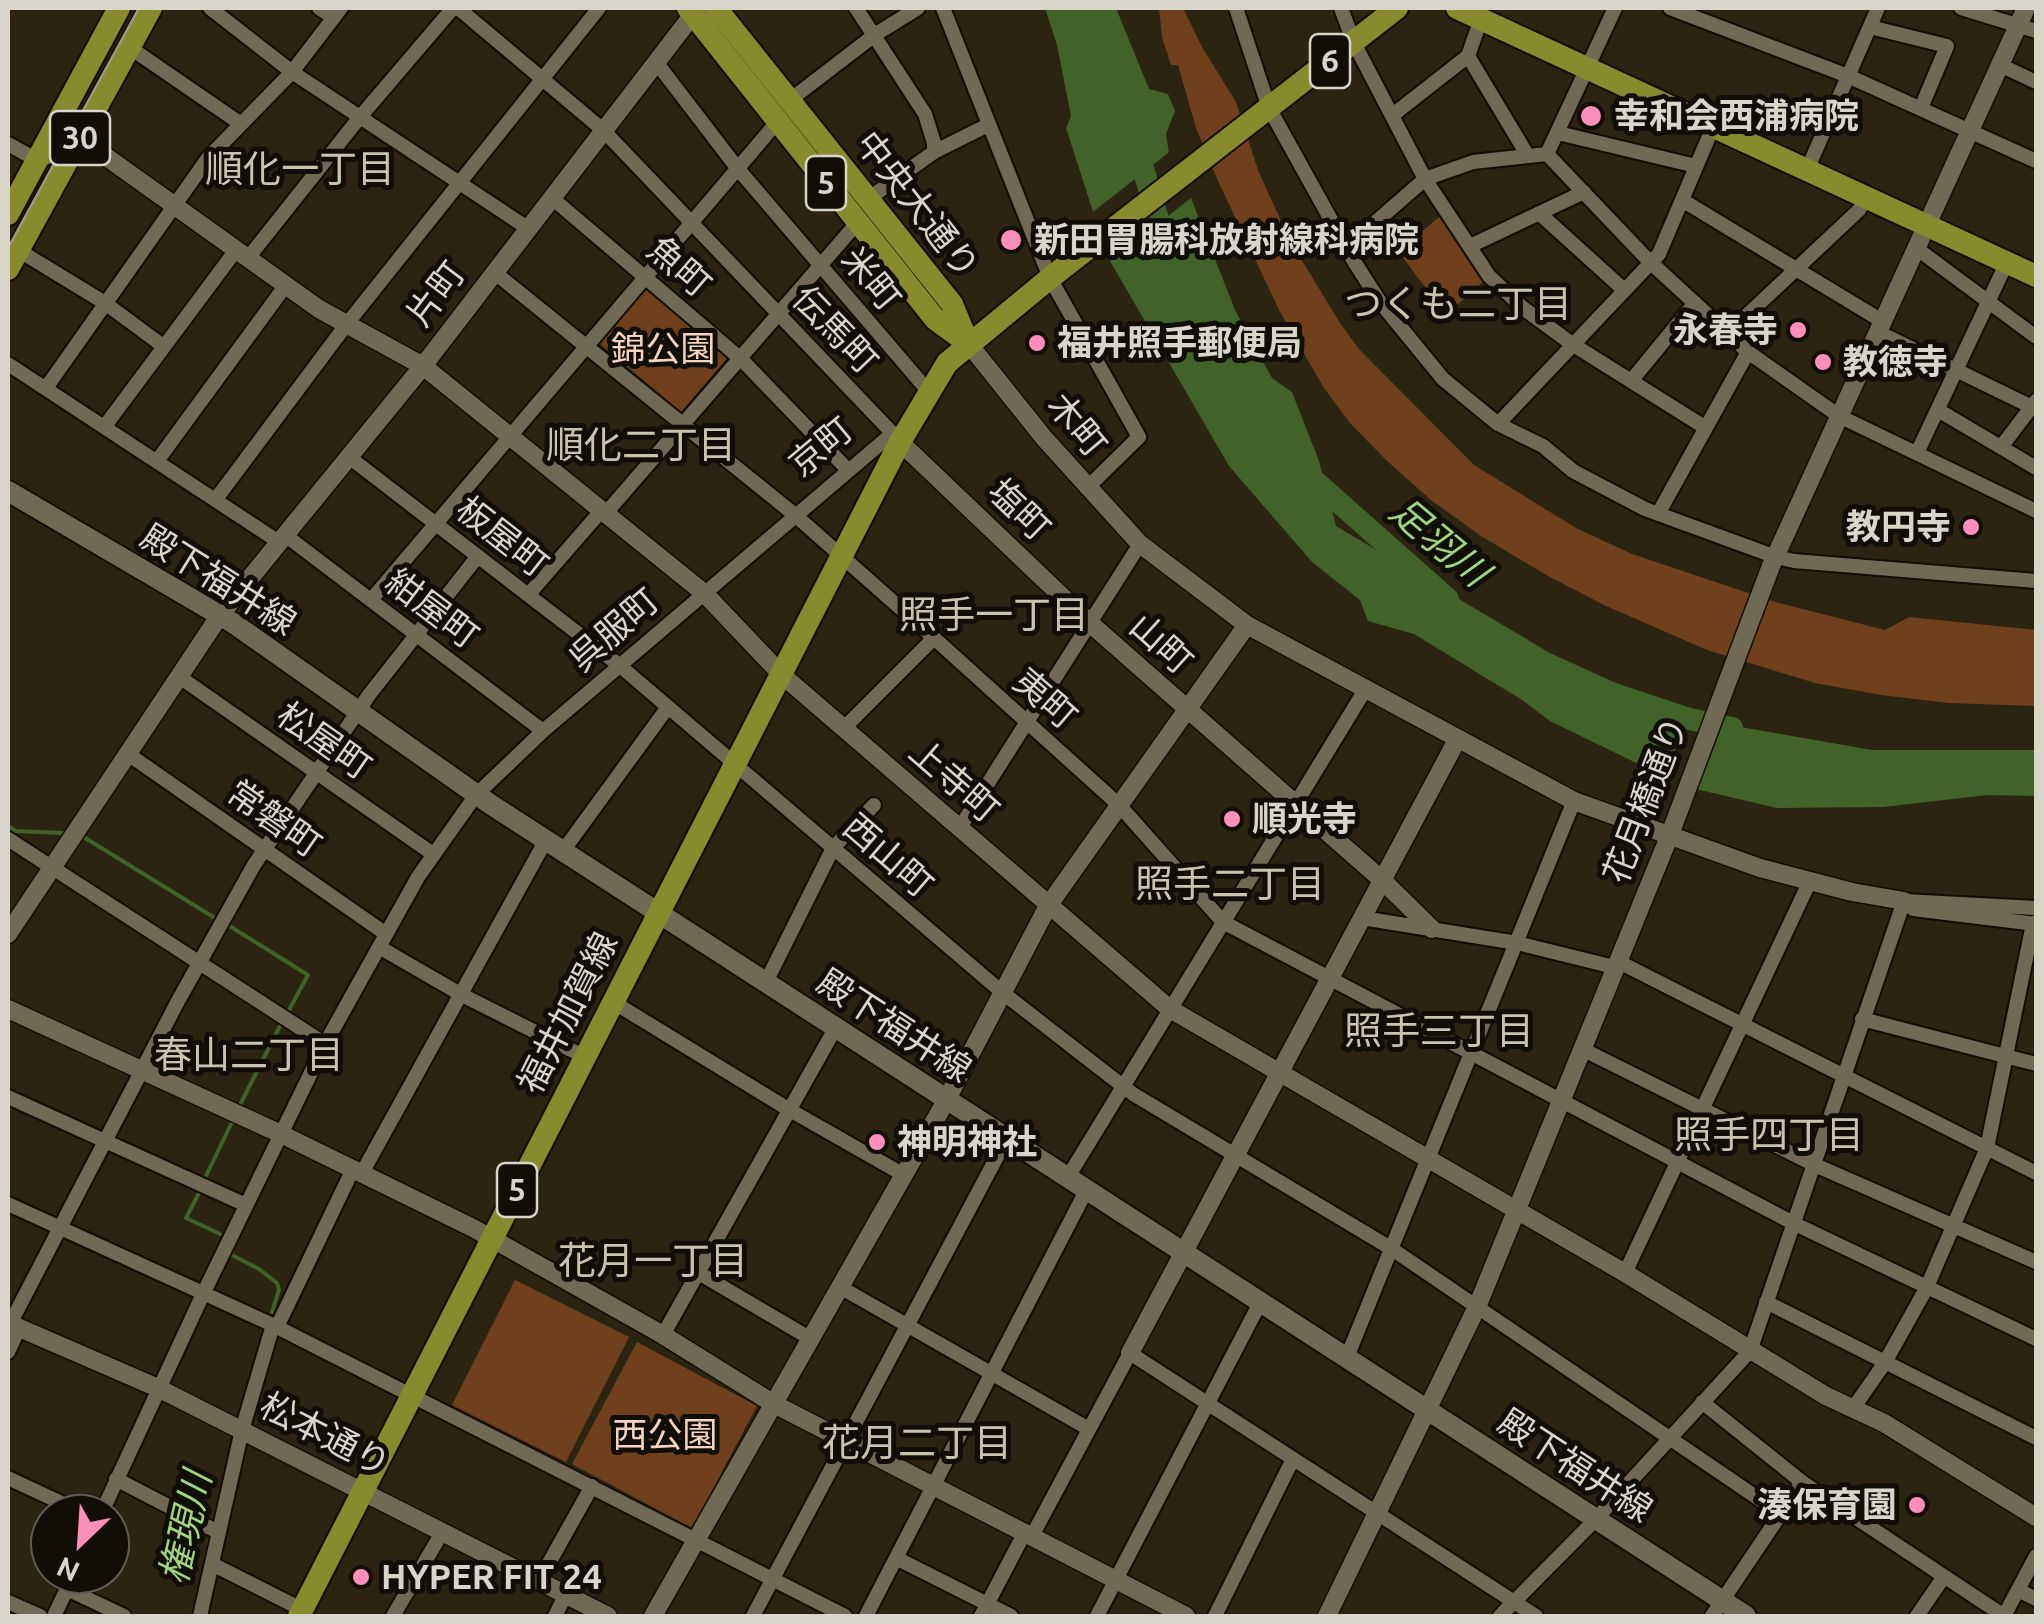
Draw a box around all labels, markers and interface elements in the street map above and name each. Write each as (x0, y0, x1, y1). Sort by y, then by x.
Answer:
road number: 6 (1310, 34, 1350, 88)
place label: 幸和会西浦病院 (1614, 95, 1859, 137)
marker: 幸和会西浦病院 (1578, 103, 1604, 129)
road number: 30 (50, 111, 110, 165)
street label: 中央大通り (847, 123, 987, 287)
district label: 順化一丁目 (205, 146, 395, 192)
road number: 5 (806, 156, 846, 210)
place label: 新田胃腸科放射線科病院 (1034, 219, 1419, 261)
marker: 新田胃腸科放射線科病院 (998, 227, 1024, 253)
street label: 魚町 (639, 228, 719, 306)
street label: 米町 (832, 239, 910, 319)
street label: 片町 (398, 253, 474, 335)
street label: 伝馬町 (783, 278, 887, 382)
district label: つくも二丁目 (1344, 281, 1572, 327)
place label: 永春寺 (1673, 309, 1778, 351)
marker: 永春寺 (1787, 319, 1809, 341)
place label: 福井照手郵便局 (1057, 322, 1302, 364)
park label: 錦公園 (611, 328, 715, 370)
marker: 福井照手郵便局 (1026, 332, 1048, 354)
place label: 教徳寺 (1843, 341, 1948, 383)
marker: 教徳寺 (1812, 351, 1834, 373)
street label: 木町 (1038, 385, 1116, 465)
street label: 京町 (781, 408, 861, 486)
district label: 順化二丁目 (546, 422, 736, 468)
street label: 塩町 (979, 471, 1059, 549)
street label: 板屋町 (448, 488, 556, 586)
water label: 足羽川 (1381, 488, 1497, 596)
place label: 教円寺 (1846, 506, 1951, 548)
street label: 殿下福井線 (133, 516, 303, 644)
marker: 教円寺 (1960, 516, 1982, 538)
street label: 紺屋町 (377, 561, 487, 657)
street label: 呉服町 (561, 580, 667, 680)
district label: 照手一丁目 (899, 592, 1089, 638)
street label: 山町 (1121, 605, 1201, 683)
street label: 夷町 (1005, 660, 1085, 738)
street label: 松屋町 (269, 694, 379, 788)
street label: 花月橋通り (1595, 711, 1697, 889)
street label: 上寺町 (901, 731, 1007, 831)
street label: 常磐町 (219, 772, 329, 866)
place label: 順光寺 (1252, 798, 1357, 840)
street label: 西山町 (835, 806, 941, 906)
marker: 順光寺 (1221, 808, 1243, 830)
district label: 照手二丁目 (1135, 861, 1325, 907)
street label: 福井加賀線 (510, 926, 626, 1100)
street label: 殿下福井線 (809, 961, 979, 1091)
district label: 照手三丁目 (1344, 1008, 1534, 1054)
district label: 春山二丁目 (154, 1032, 344, 1078)
district label: 照手四丁目 (1674, 1112, 1864, 1158)
place label: 神明神社 (897, 1121, 1037, 1163)
marker: 神明神社 (866, 1131, 888, 1153)
road number: 5 (497, 1163, 537, 1217)
district label: 花月一丁目 (558, 1238, 748, 1284)
street label: 松本通り (253, 1385, 397, 1485)
street label: 殿下福井線 (1490, 1401, 1660, 1531)
park label: 西公園 (613, 1414, 717, 1456)
district label: 花月二丁目 (822, 1420, 1012, 1466)
water label: 権現川 (151, 1467, 221, 1589)
place label: 湊保育園 (1757, 1484, 1897, 1526)
north arrow (30, 1494, 130, 1594)
marker: 湊保育園 (1906, 1494, 1928, 1516)
text: N (52, 1551, 84, 1588)
place label: HYPER FIT 24 (381, 1556, 602, 1598)
marker: HYPER FIT 24 (350, 1566, 372, 1588)

